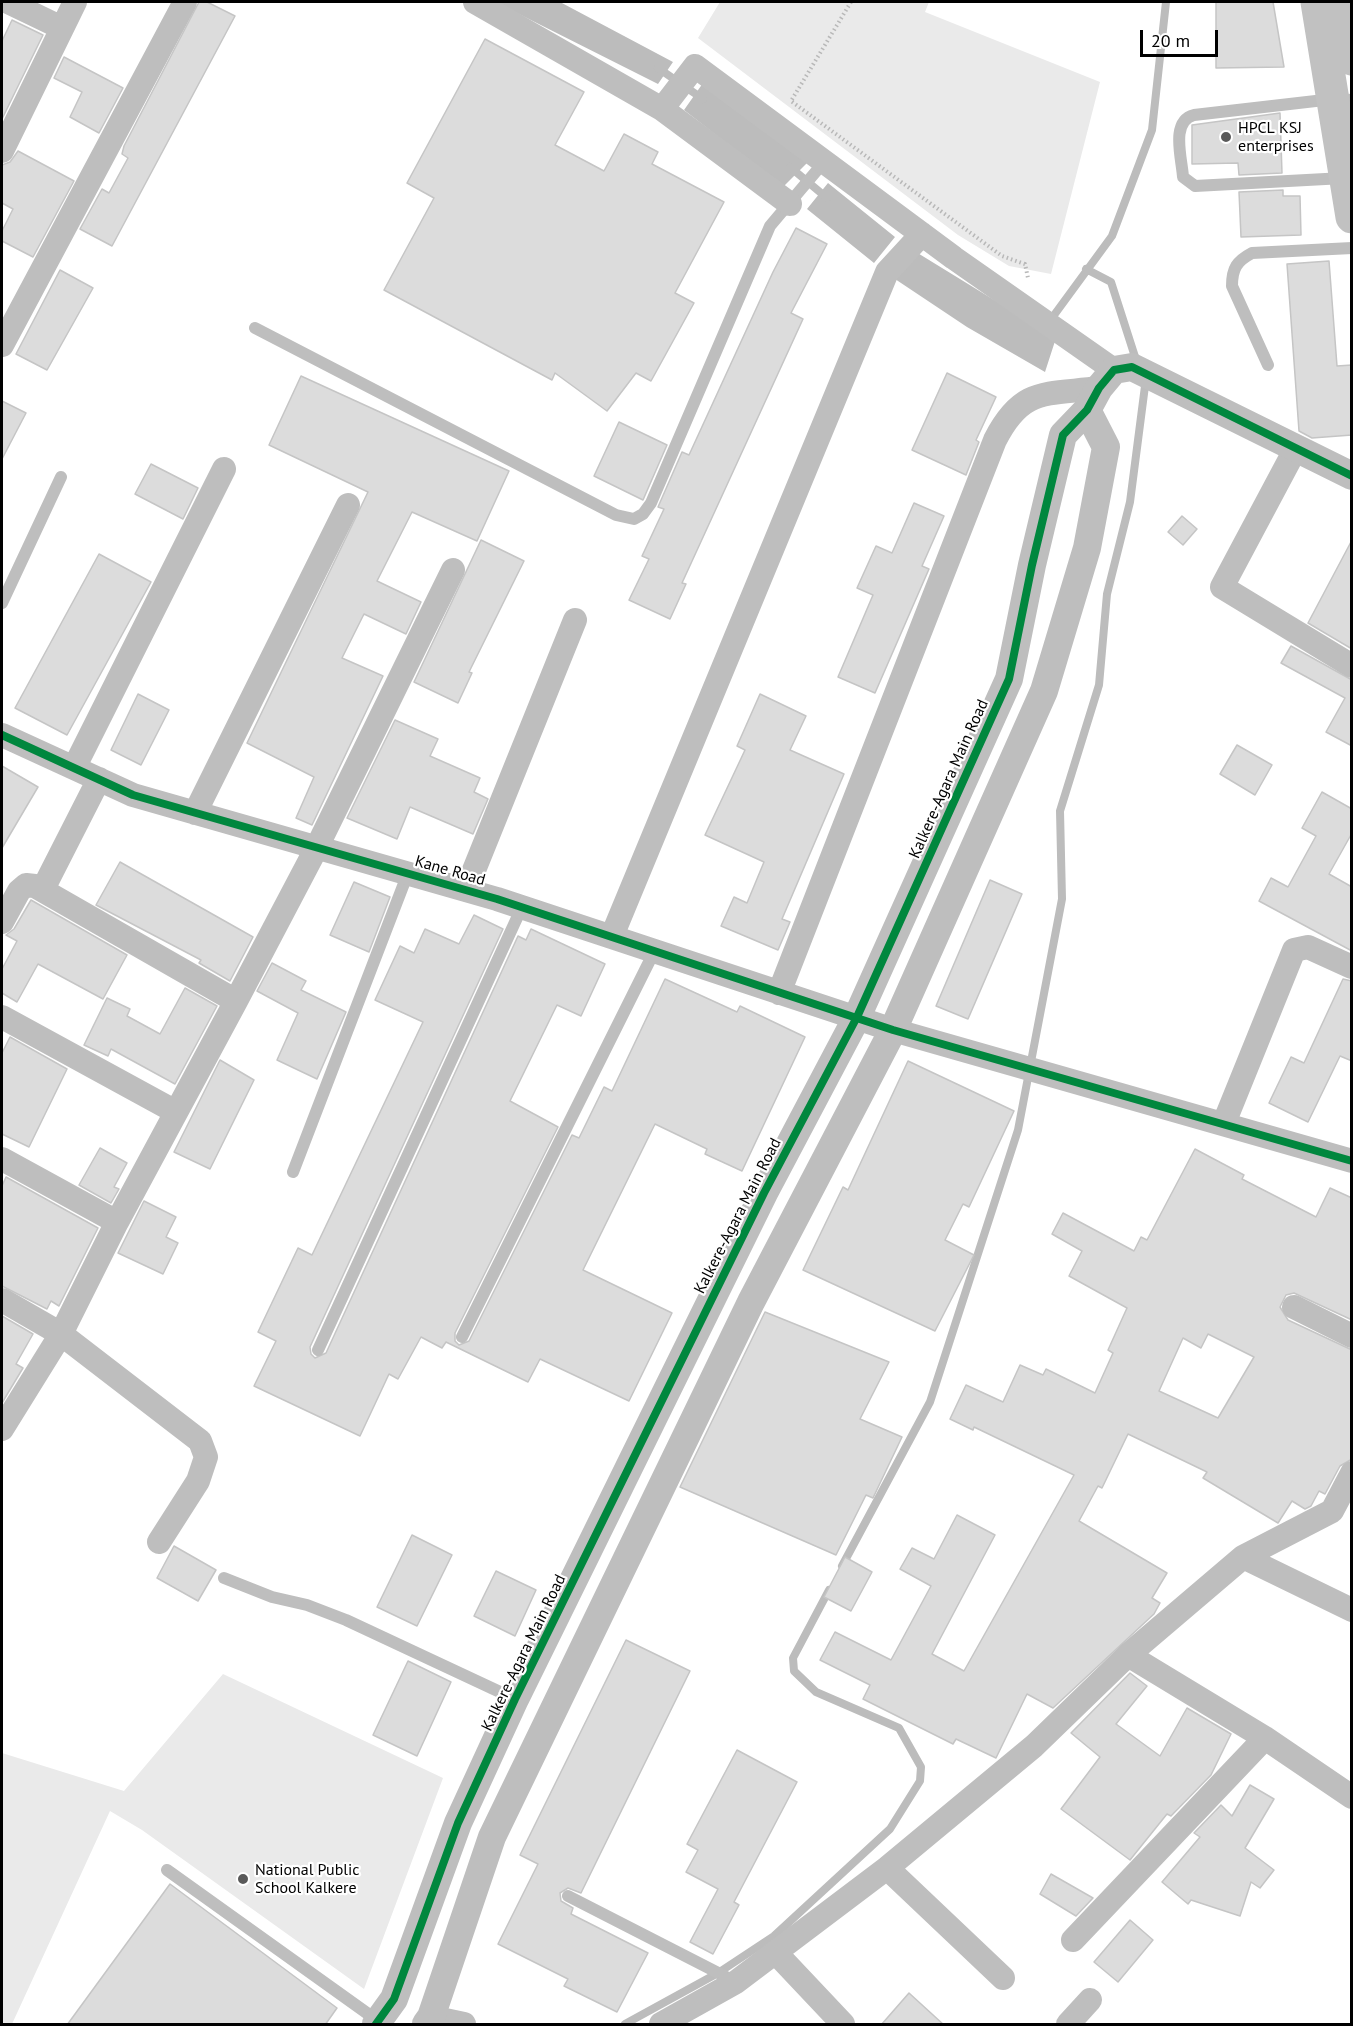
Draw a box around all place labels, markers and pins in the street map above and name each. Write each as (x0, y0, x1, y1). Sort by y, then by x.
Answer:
place label: HPCL KSJ enterprises (1238, 118, 1314, 156)
marker: HPCL KSJ enterprises (1219, 130, 1233, 144)
place label: National Public School Kalkere (255, 1860, 359, 1898)
marker: National Public School Kalkere (236, 1872, 250, 1886)

